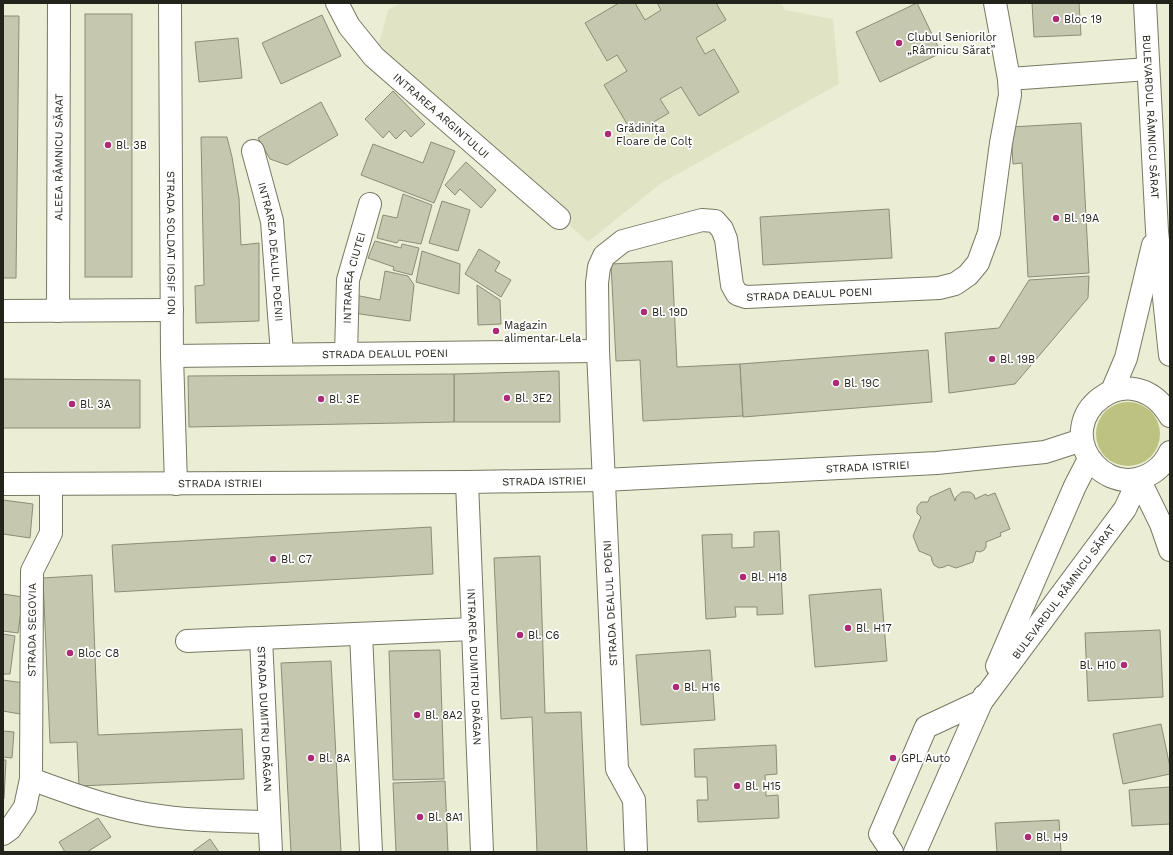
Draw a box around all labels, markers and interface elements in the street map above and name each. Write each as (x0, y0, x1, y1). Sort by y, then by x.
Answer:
place label: Bloc 19 (1064, 13, 1102, 26)
marker: Bloc 19 (1051, 14, 1061, 24)
place label: Clubul Seniorilor „Râmnicu Sărat” (907, 31, 997, 57)
street label: BULEVARDUL RÂMNICU SĂRAT (1140, 34, 1161, 200)
marker: Clubul Seniorilor „Râmnicu Sărat” (894, 38, 904, 48)
street label: INTRAREA ARGINTULUI (390, 71, 492, 161)
street label: ALEEA RÂMNICU SĂRAT (51, 93, 66, 221)
place label: Grădinița Floare de Colț (616, 122, 693, 148)
marker: Grădinița Floare de Colț (603, 129, 613, 139)
place label: Bl. 3B (116, 139, 147, 152)
marker: Bl. 3B (103, 140, 113, 150)
street label: STRADA SOLDAT IOSIF ION (164, 171, 178, 315)
street label: INTRAREA DEALUL POENII (255, 181, 286, 322)
place label: Bl. 19A (1064, 212, 1099, 225)
marker: Bl. 19A (1051, 213, 1061, 223)
street label: INTRAREA CIUTEI (341, 231, 368, 324)
street label: STRADA DEALUL POENI (746, 285, 873, 304)
place label: Bl. 19D (652, 306, 688, 319)
marker: Bl. 19D (639, 307, 649, 317)
place label: Magazin alimentar Lela (504, 319, 581, 345)
marker: Magazin alimentar Lela (491, 326, 501, 336)
street label: STRADA DEALUL POENI (322, 347, 448, 361)
place label: Bl. 19B (1000, 353, 1035, 366)
marker: Bl. 19B (987, 354, 997, 364)
place label: Bl. 19C (844, 377, 880, 390)
marker: Bl. 19C (831, 378, 841, 388)
place label: Bl. 3E2 (515, 392, 552, 405)
place label: Bl. 3E (329, 393, 360, 406)
marker: Bl. 3E2 (502, 393, 512, 403)
marker: Bl. 3E (316, 394, 326, 404)
place label: Bl. 3A (80, 398, 111, 411)
marker: Bl. 3A (67, 399, 77, 409)
street label: STRADA ISTRIEI (825, 458, 910, 476)
street label: STRADA ISTRIEI (502, 474, 586, 488)
street label: STRADA ISTRIEI (178, 477, 262, 490)
street label: BULEVARDUL RÂMNICU SĂRAT (1009, 522, 1118, 662)
street label: STRADA DEALUL POENI (601, 540, 620, 666)
place label: Bl. C7 (281, 553, 312, 566)
marker: Bl. C7 (268, 554, 278, 564)
place label: Bl. H18 (751, 571, 788, 584)
marker: Bl. H18 (738, 572, 748, 582)
street label: STRADA SEGOVIA (25, 583, 39, 677)
street label: INTRAREA DUMITRU DRĂGAN (464, 588, 484, 746)
place label: Bl. H17 (856, 622, 892, 635)
marker: Bl. H17 (843, 623, 853, 633)
place label: Bl. C6 (528, 629, 560, 642)
marker: Bl. C6 (515, 630, 525, 640)
street label: STRADA DUMITRU DRĂGAN (254, 646, 274, 792)
place label: Bloc C8 (78, 647, 120, 660)
marker: Bloc C8 (65, 648, 75, 658)
place label: Bl. H10 (1080, 659, 1116, 672)
marker: Bl. H10 (1119, 660, 1129, 670)
place label: Bl. H16 (684, 681, 721, 694)
marker: Bl. H16 (671, 682, 681, 692)
place label: Bl. 8A2 (425, 709, 463, 722)
marker: Bl. 8A2 (412, 710, 422, 720)
place label: Bl. 8A (319, 752, 350, 765)
place label: GPL Auto (901, 752, 950, 765)
marker: Bl. 8A (306, 753, 316, 763)
marker: GPL Auto (888, 753, 898, 763)
place label: Bl. H15 (745, 780, 781, 793)
marker: Bl. H15 (732, 781, 742, 791)
place label: Bl. 8A1 (428, 811, 463, 824)
marker: Bl. 8A1 (415, 812, 425, 822)
place label: Bl. H9 (1036, 831, 1068, 844)
marker: Bl. H9 (1023, 832, 1033, 842)

